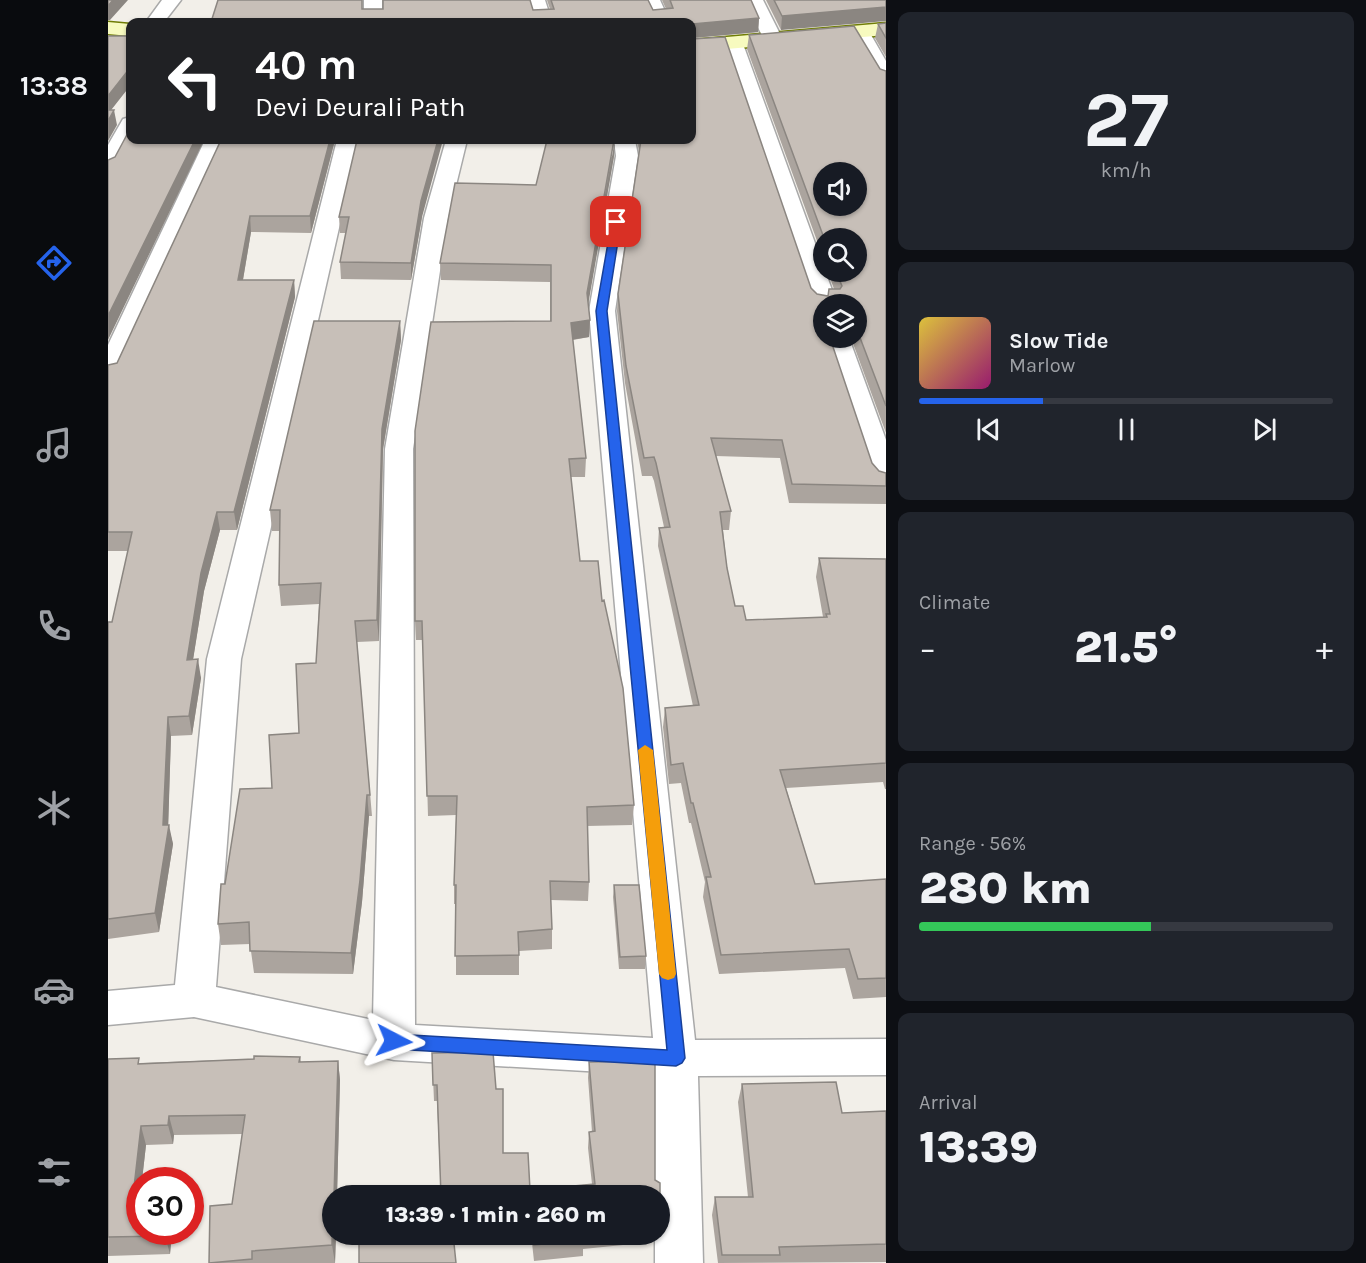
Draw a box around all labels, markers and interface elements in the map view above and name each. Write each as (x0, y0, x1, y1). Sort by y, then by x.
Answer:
text: 40 m (255, 40, 357, 90)
icon: left (156, 42, 234, 120)
text: 13:38 (20, 70, 88, 102)
text: 27 (1083, 74, 1169, 166)
text: Devi Deurali Path (255, 91, 466, 123)
text: km/h (1101, 159, 1151, 182)
map controls (813, 162, 867, 348)
button: sound (813, 162, 867, 216)
pin (590, 196, 641, 247)
icon: arrive (599, 205, 632, 238)
button: search (813, 228, 867, 282)
icon: directions (33, 242, 75, 284)
button: layers (813, 294, 867, 348)
text: Slow Tide (1009, 328, 1109, 354)
text: Marlow (1009, 354, 1075, 377)
icon: previous (972, 413, 1005, 446)
icon: pause (1110, 413, 1143, 446)
icon: next (1248, 413, 1281, 446)
icon: music (33, 424, 75, 466)
text: Climate (919, 591, 990, 614)
icon: phone (33, 605, 75, 647)
text: 21.5° (1074, 621, 1178, 673)
text: − (919, 629, 936, 667)
text: + (1316, 629, 1333, 667)
icon: climate (33, 787, 75, 829)
text: Range · 56% (919, 832, 1026, 855)
text: 280 km (919, 862, 1092, 914)
icon: car (33, 969, 75, 1011)
position arrow (362, 1009, 426, 1073)
text: Arrival (919, 1091, 978, 1114)
text: 13:39 (919, 1121, 1038, 1173)
icon: filters (33, 1151, 75, 1193)
speed limit sign: 30 (126, 1167, 204, 1245)
text: 13:39 · 1 min · 260 m (386, 1202, 606, 1228)

